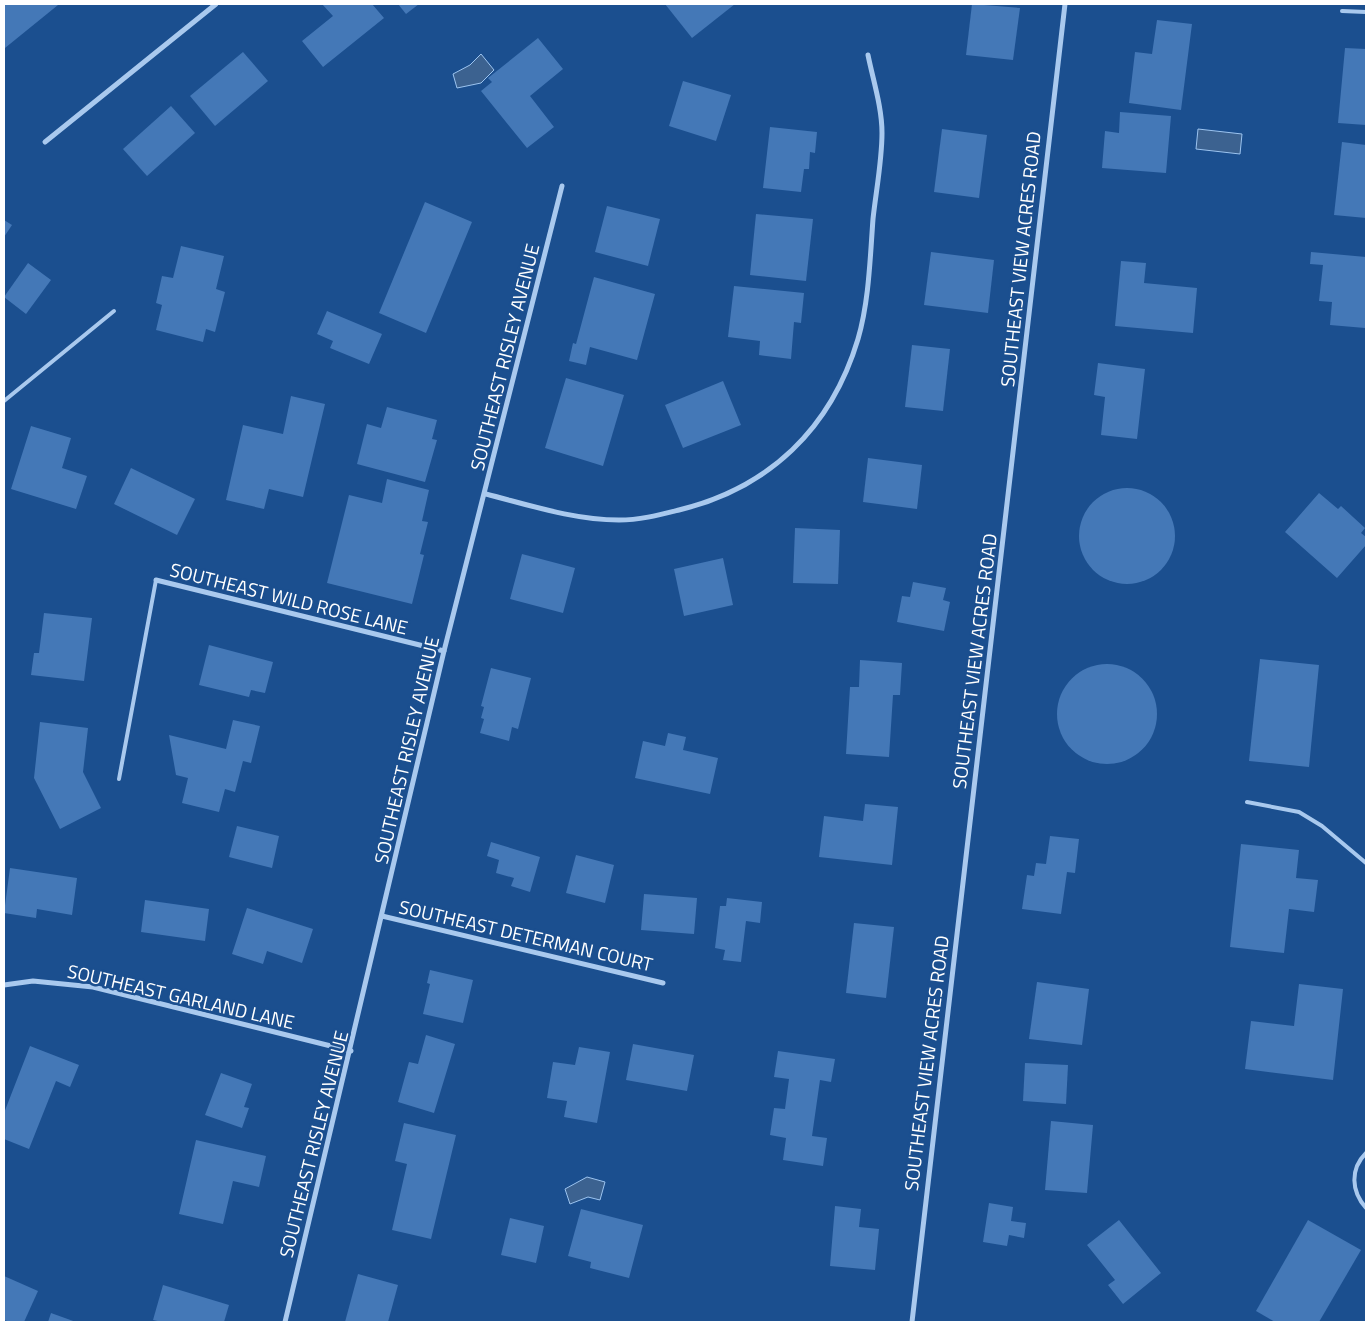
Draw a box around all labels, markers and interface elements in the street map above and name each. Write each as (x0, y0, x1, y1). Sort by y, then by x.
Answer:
street label: SOUTHEAST VIEW ACRES ROAD (992, 130, 1048, 388)
street label: SOUTHEAST RISLEY AVENUE (462, 241, 546, 473)
street label: SOUTHEAST VIEW ACRES ROAD (944, 532, 1004, 790)
street label: SOUTHEAST WILD ROSE LANE (167, 554, 411, 642)
street label: SOUTHEAST RISLEY AVENUE (366, 633, 446, 867)
street label: SOUTHEAST DETERMAN COURT (396, 892, 656, 978)
street label: SOUTHEAST VIEW ACRES ROAD (896, 934, 956, 1192)
street label: SOUTHEAST GARLAND LANE (65, 956, 297, 1036)
street label: SOUTHEAST RISLEY AVENUE (271, 1028, 355, 1260)

